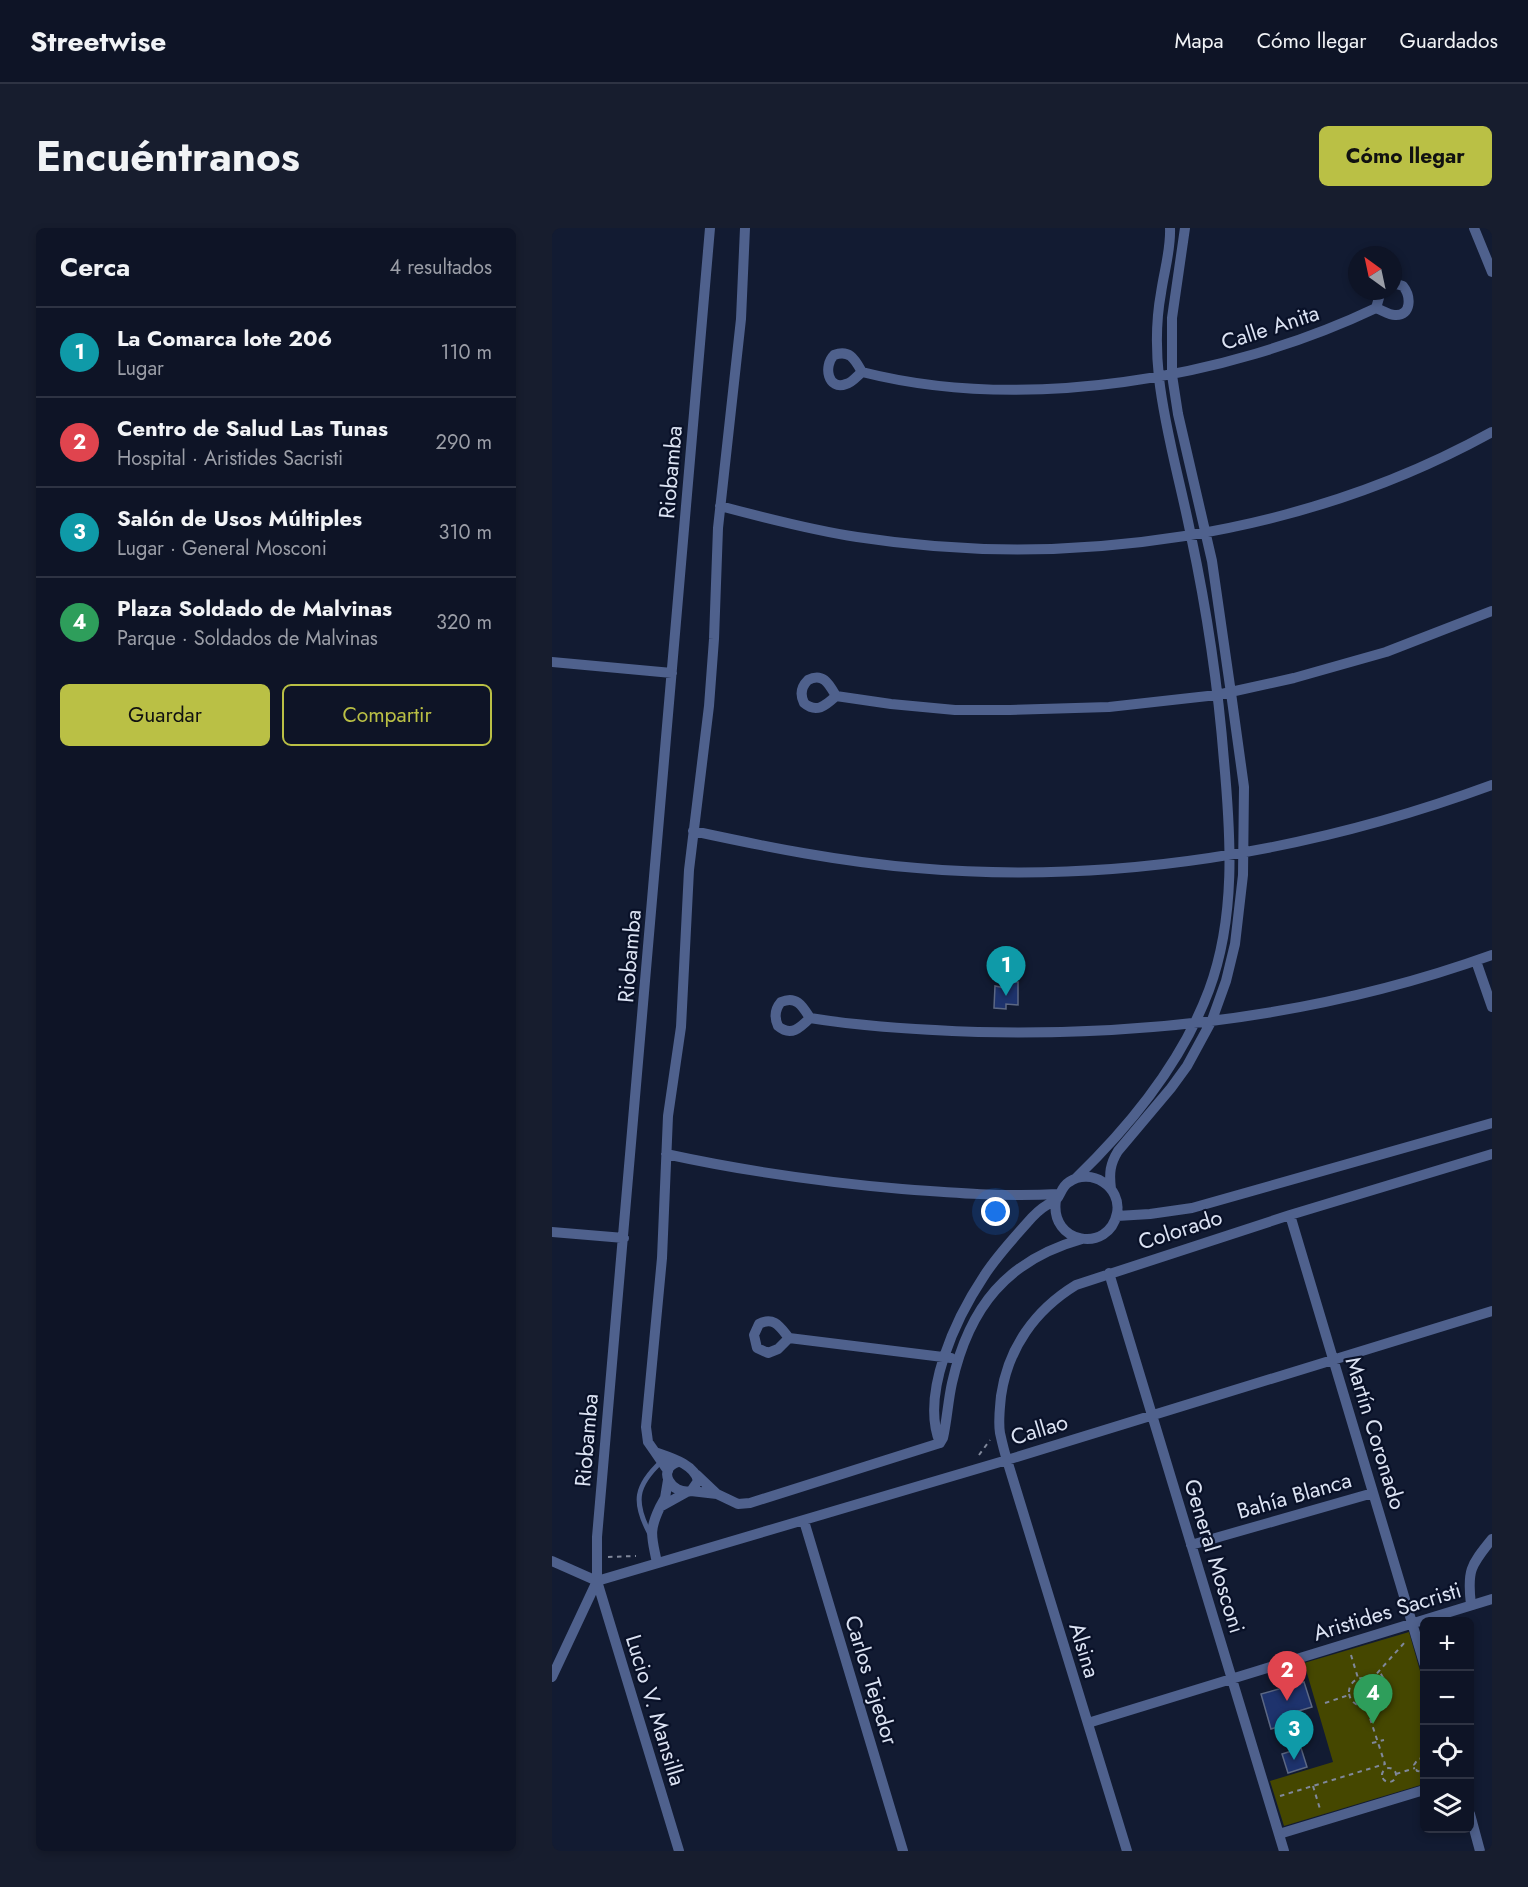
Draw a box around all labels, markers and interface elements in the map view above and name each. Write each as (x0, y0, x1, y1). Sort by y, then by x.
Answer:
text: Streetwise (30, 21, 166, 62)
text: Mapa (1174, 26, 1224, 56)
text: Cómo llegar (1257, 26, 1366, 56)
text: Guardados (1399, 26, 1498, 56)
text: Encuéntranos (36, 126, 300, 187)
button: Cómo llegar (1319, 126, 1492, 186)
north arrow (1348, 246, 1402, 300)
text: Cerca (60, 248, 130, 286)
text: 4 resultados (390, 253, 492, 282)
street label: Calle Anita (1217, 296, 1323, 358)
text: La Comarca lote 206 (117, 322, 332, 354)
text: 1 (74, 338, 85, 367)
text: 110 m (440, 338, 492, 367)
text: Lugar (117, 354, 164, 383)
text: Centro de Salud Las Tunas (117, 412, 388, 444)
street label: Riobamba (650, 424, 690, 520)
text: 2 (73, 428, 86, 457)
text: 290 m (436, 428, 492, 457)
text: Hospital · Aristides Sacristi (117, 444, 343, 473)
text: Salón de Usos Múltiples (117, 502, 362, 534)
text: 3 (73, 518, 86, 547)
text: 310 m (438, 518, 492, 547)
text: Lugar · General Mosconi (117, 534, 327, 563)
text: Plaza Soldado de Malvinas (117, 592, 392, 624)
text: 4 (73, 608, 86, 637)
text: 320 m (436, 608, 492, 637)
text: Parque · Soldados de Malvinas (117, 624, 378, 653)
button: Guardar (60, 684, 270, 746)
button: Compartir (282, 684, 492, 746)
street label: Riobamba (609, 908, 649, 1004)
pin: 1 (986, 946, 1026, 996)
your location (981, 1197, 1010, 1226)
street label: Colorado (1134, 1200, 1226, 1258)
street label: Martín Coronado (1338, 1353, 1414, 1513)
street label: Riobamba (566, 1392, 606, 1488)
street label: Callao (1006, 1405, 1072, 1453)
street label: Bahía Blanca (1233, 1463, 1355, 1527)
street label: General Mosconi (1176, 1475, 1254, 1637)
street label: Aristides Sacristi (1309, 1573, 1465, 1649)
street label: Carlos Tejedor (837, 1611, 907, 1749)
map controls (1420, 1617, 1474, 1833)
button: + (1420, 1617, 1474, 1671)
street label: Alsina (1061, 1618, 1109, 1682)
street label: Lucio V. Mansilla (618, 1630, 694, 1790)
pin: 2 (1268, 1652, 1306, 1701)
button: − (1420, 1671, 1474, 1725)
pin: 4 (1354, 1674, 1392, 1724)
pin: 3 (1274, 1710, 1314, 1760)
button: locate (1420, 1725, 1474, 1779)
button: layers (1420, 1779, 1474, 1833)

